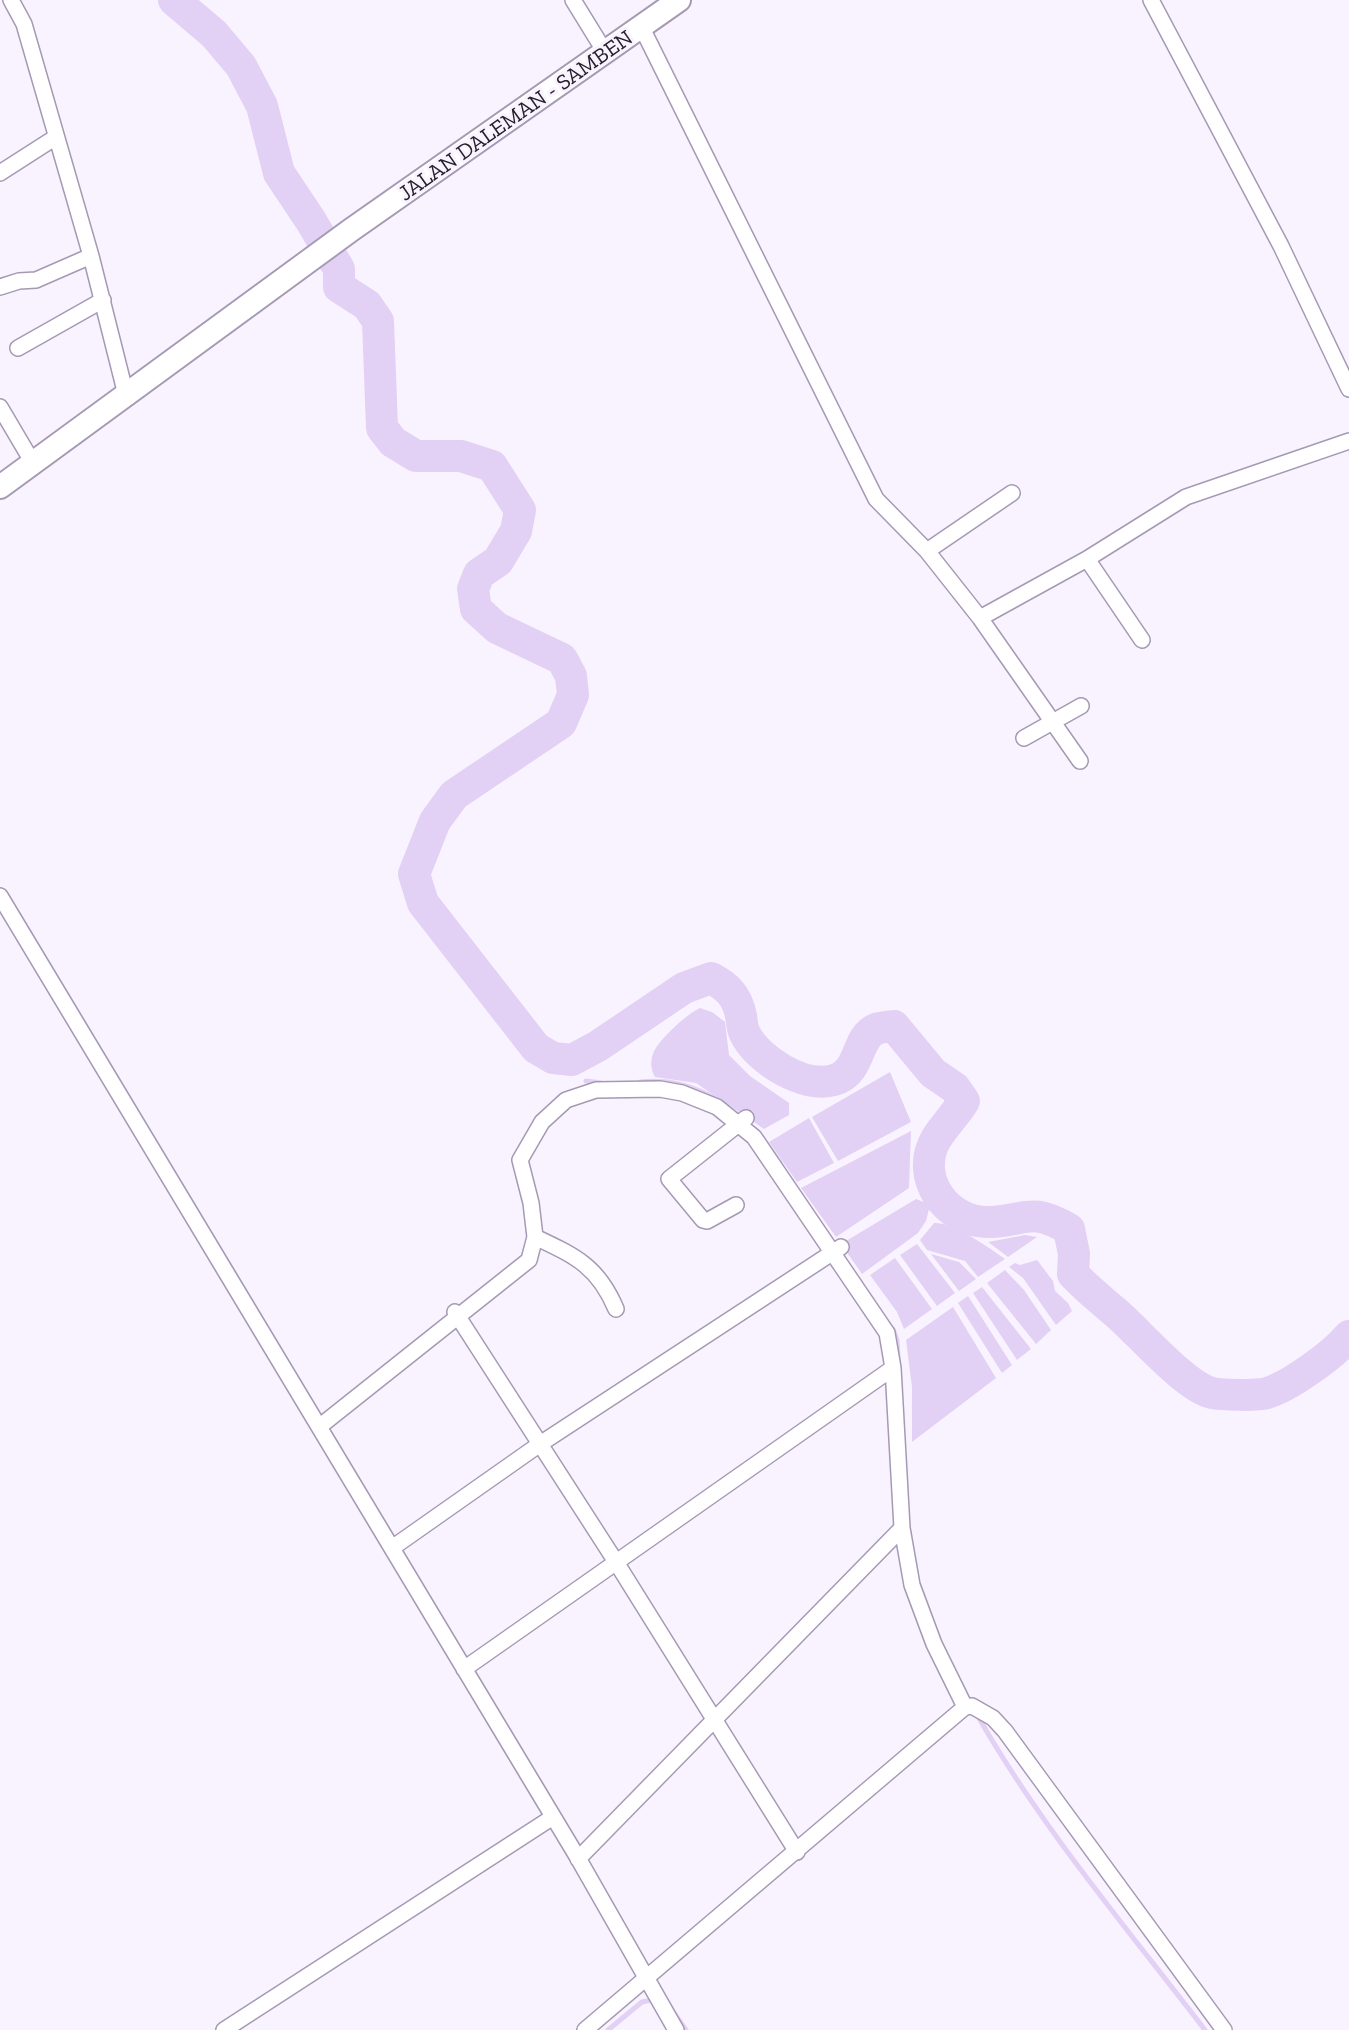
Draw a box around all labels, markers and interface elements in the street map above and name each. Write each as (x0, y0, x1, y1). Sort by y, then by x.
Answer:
street label: JALAN DALEMAN - SAMBEN (394, 25, 638, 207)

